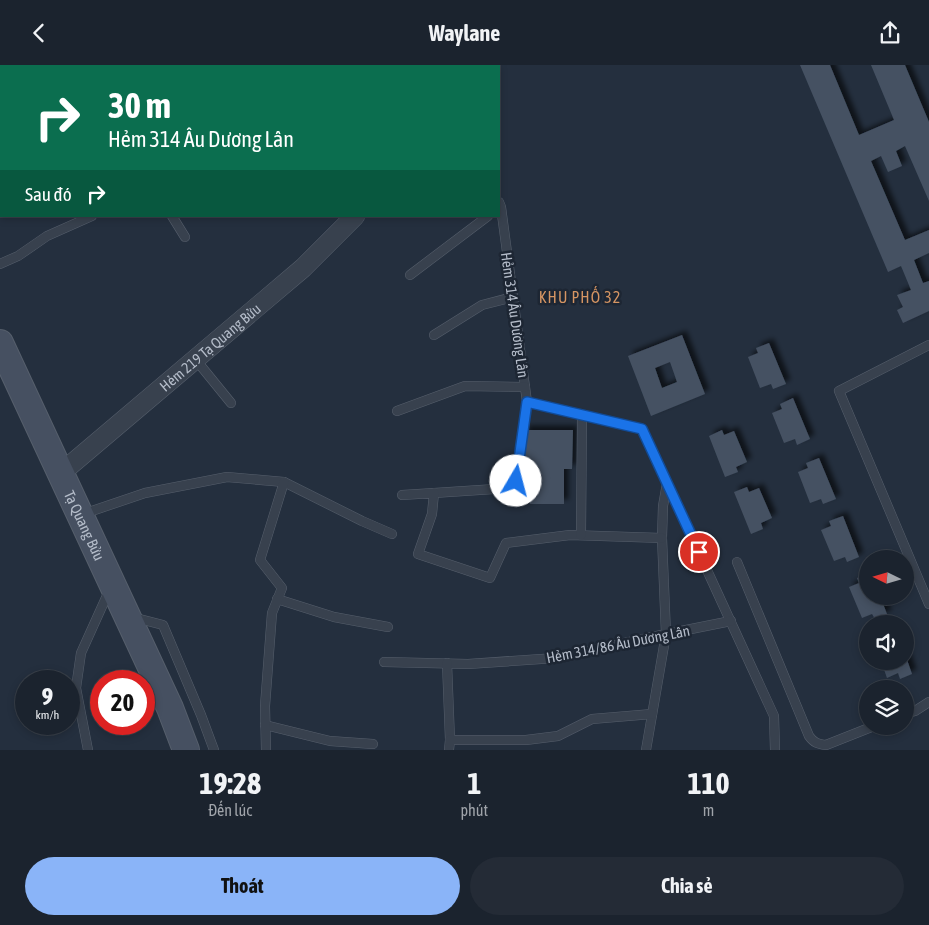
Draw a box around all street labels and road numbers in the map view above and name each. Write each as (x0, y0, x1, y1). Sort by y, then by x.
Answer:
street label: Hẻm 314 Âu Dương Lân (498, 251, 532, 379)
street label: Hẻm 219 Tạ Quang Bửu (156, 300, 264, 394)
street label: Tạ Quang Bửu (61, 488, 108, 563)
street label: Hẻm 314/86 Âu Dương Lân (545, 622, 691, 666)

